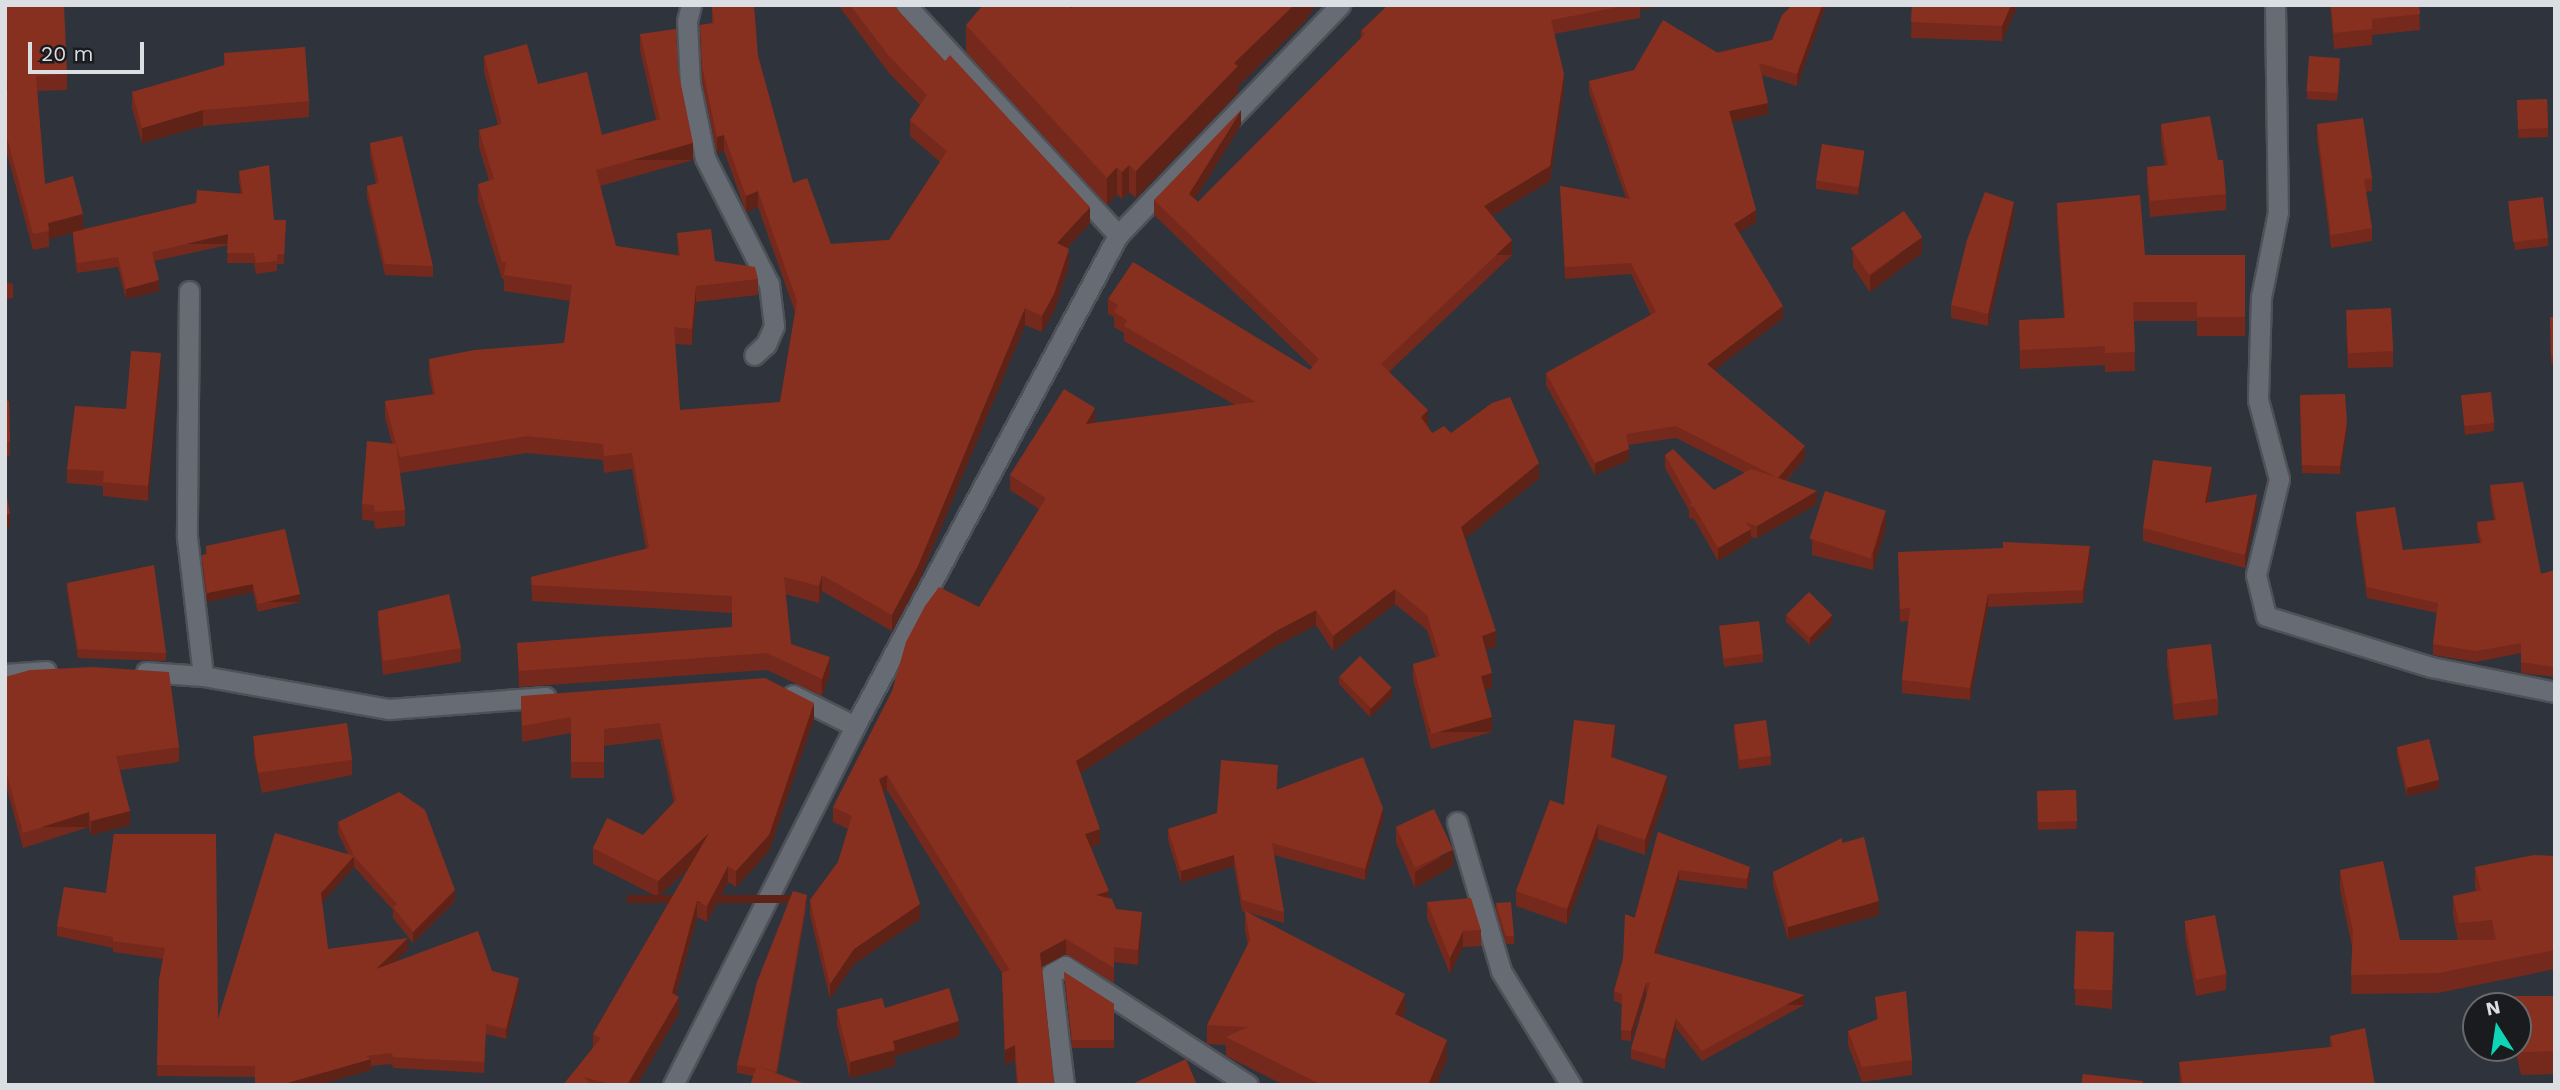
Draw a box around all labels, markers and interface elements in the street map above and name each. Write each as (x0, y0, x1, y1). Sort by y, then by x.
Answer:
scale bar (32, 28, 147, 72)
text: 20 m (41, 41, 93, 66)
north arrow (2462, 992, 2532, 1062)
text: N (2484, 995, 2502, 1021)

